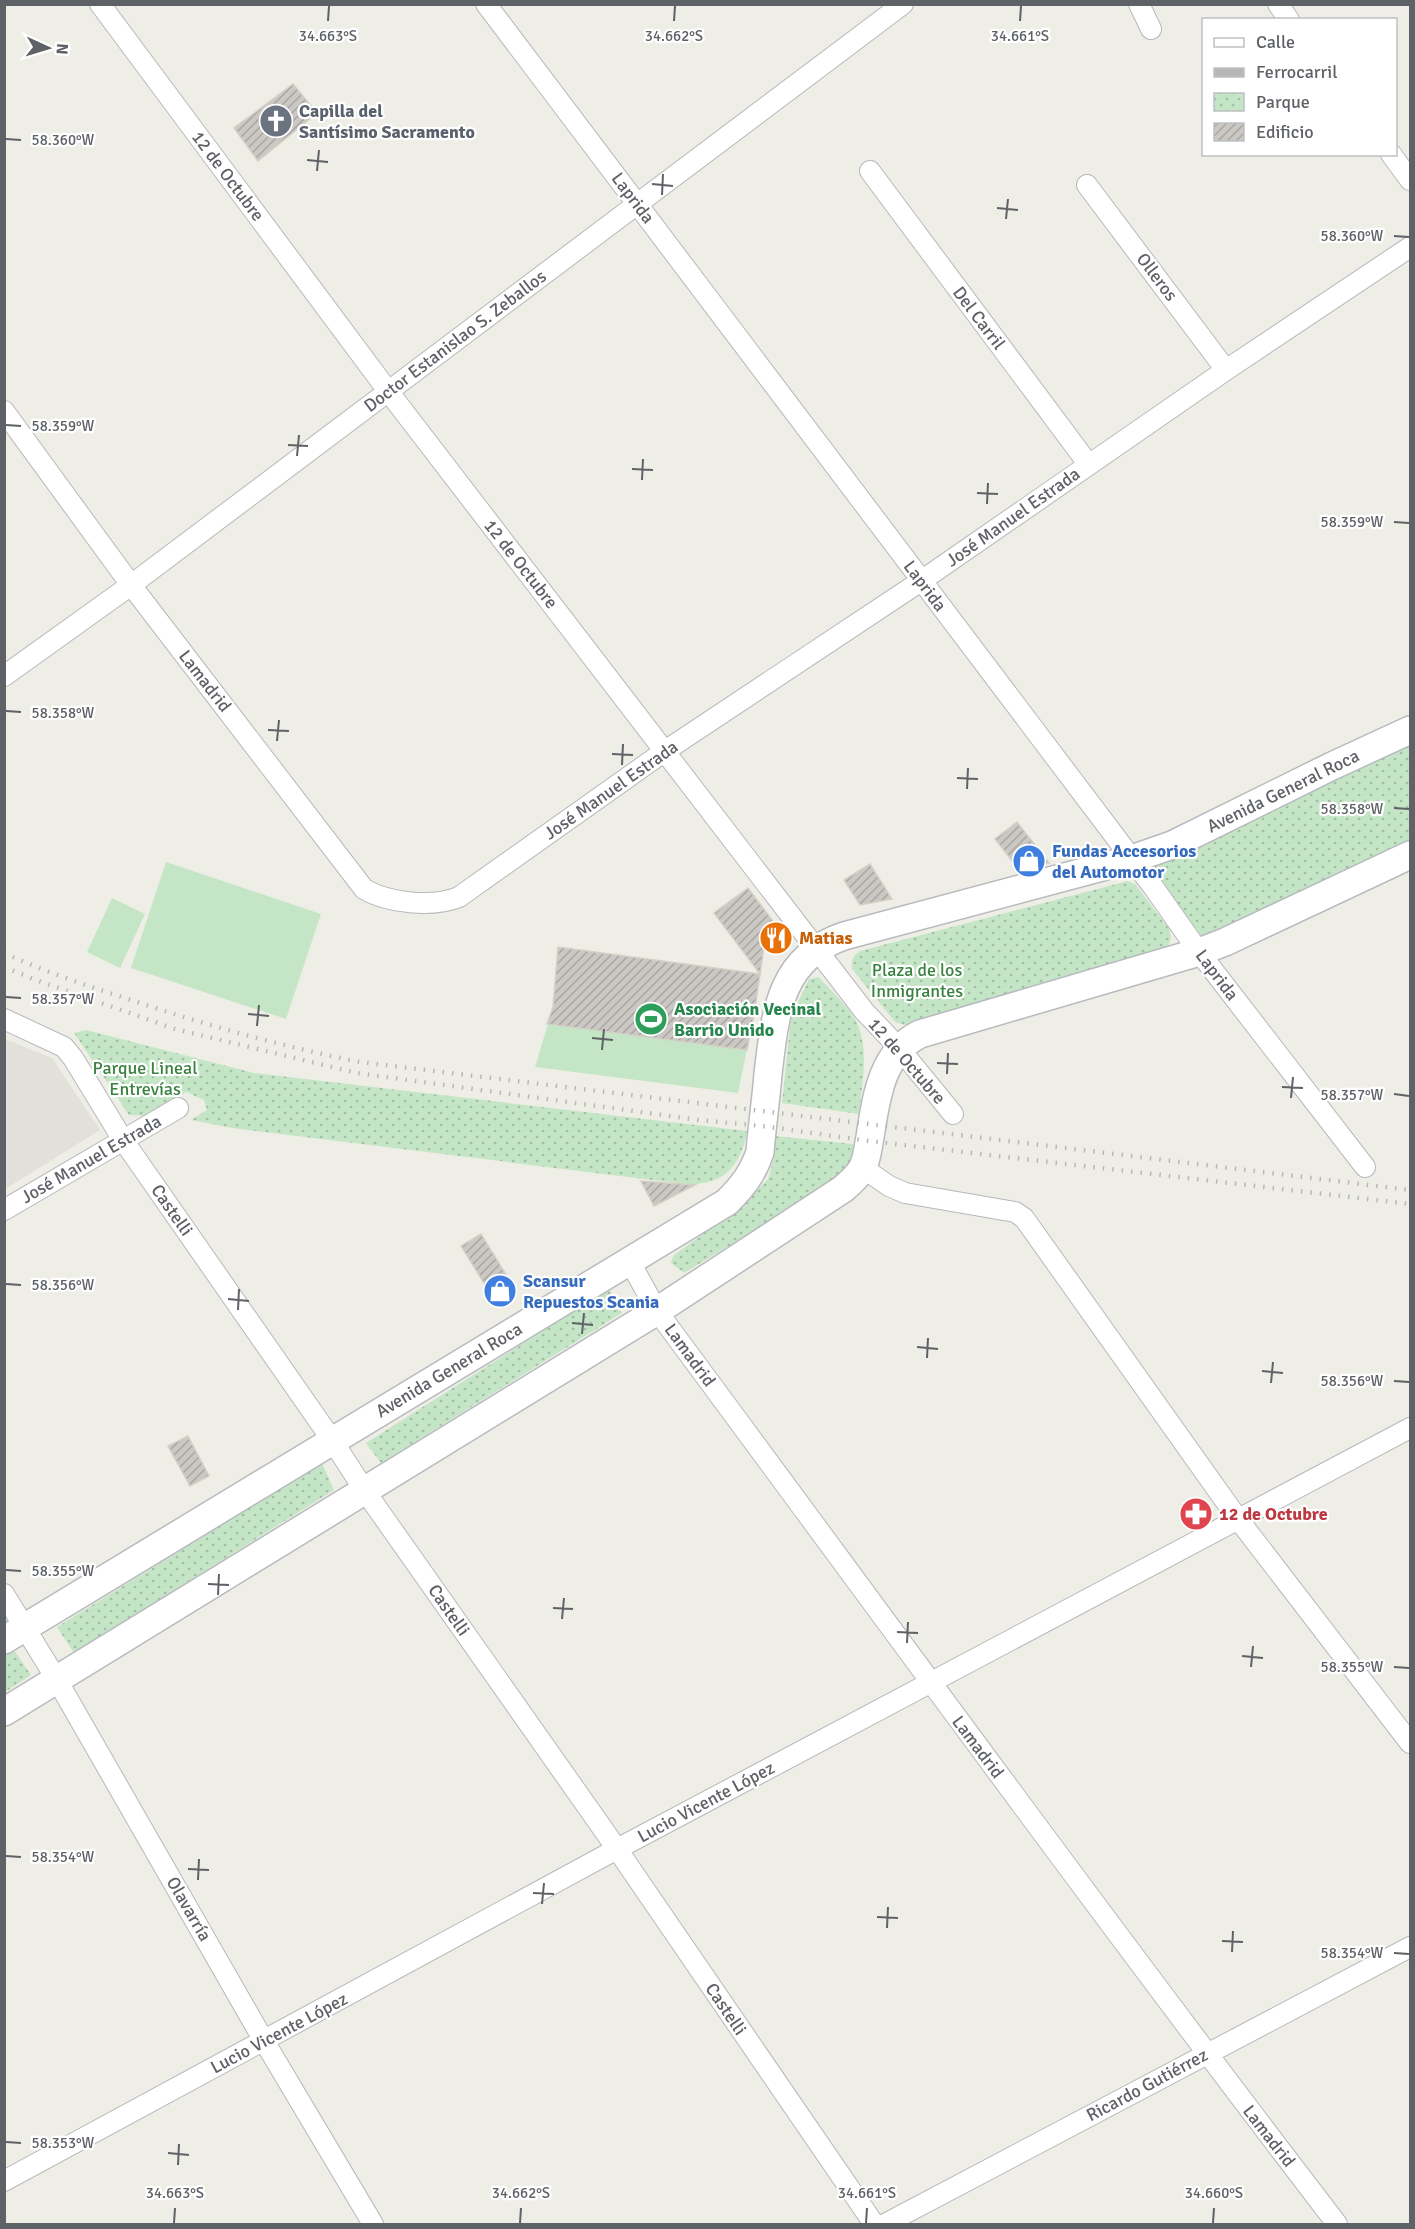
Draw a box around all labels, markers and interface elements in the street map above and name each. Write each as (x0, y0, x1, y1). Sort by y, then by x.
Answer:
north arrow (18, 18, 78, 78)
legend (1202, 18, 1397, 156)
text: 34.663°S (299, 27, 357, 45)
text: 34.662°S (645, 27, 703, 45)
text: 34.661°S (991, 27, 1049, 45)
text: Calle (1256, 31, 1295, 53)
text: N (52, 43, 72, 55)
text: Ferrocarril (1256, 61, 1337, 83)
text: Parque (1256, 91, 1310, 113)
place label: Capilla del Santísimo Sacramento (299, 100, 475, 143)
church icon: Capilla del Santísimo Sacramento (258, 103, 294, 139)
text: Edificio (1256, 121, 1314, 143)
street label: 12 de Octubre (187, 127, 269, 225)
text: 58.360°W (32, 131, 95, 149)
street label: Laprida (607, 168, 659, 228)
text: 58.360°W (1321, 227, 1384, 245)
street label: Olleros (1132, 249, 1182, 306)
street label: Doctor Estanislao S. Zeballos (359, 265, 551, 417)
street label: Del Carril (948, 282, 1010, 354)
text: 58.359°W (32, 417, 95, 435)
street label: José Manuel Estrada (942, 463, 1084, 571)
text: 58.359°W (1321, 513, 1384, 531)
street label: 12 de Octubre (479, 515, 563, 613)
street label: Laprida (899, 556, 951, 616)
street label: Lamadrid (174, 646, 236, 716)
text: 58.358°W (32, 704, 95, 722)
street label: José Manuel Estrada (540, 736, 682, 844)
street label: Avenida General Roca (1203, 745, 1363, 837)
text: 58.358°W (1321, 800, 1384, 818)
place label: Fundas Accesorios del Automotor (1052, 840, 1196, 883)
shop icon: Fundas Accesorios del Automotor (1011, 843, 1047, 879)
restaurant icon: Matias (758, 920, 794, 956)
place label: Matias (799, 927, 852, 949)
street label: Laprida (1191, 945, 1243, 1005)
park label: Plaza de los Inmigrantes (871, 959, 963, 1002)
text: 58.357°W (32, 990, 95, 1008)
place label: Asociación Vecinal Barrio Unido (674, 998, 822, 1041)
sports icon: Asociación Vecinal Barrio Unido (633, 1001, 669, 1037)
street label: 12 de Octubre (864, 1013, 950, 1109)
park label: Parque Lineal Entrevías (93, 1057, 197, 1100)
text: 58.357°W (1321, 1086, 1384, 1104)
street label: José Manuel Estrada (17, 1110, 165, 1208)
street label: Castelli (146, 1180, 198, 1240)
place label: Scansur Repuestos Scania (523, 1270, 659, 1313)
shop icon: Scansur Repuestos Scania (482, 1273, 518, 1309)
text: 58.356°W (32, 1276, 95, 1294)
street label: Avenida General Roca (372, 1318, 526, 1422)
street label: Lamadrid (660, 1319, 720, 1391)
text: 58.356°W (1321, 1372, 1384, 1390)
pharmacy icon: 12 de Octubre (1178, 1496, 1214, 1532)
place label: 12 de Octubre (1219, 1503, 1328, 1525)
text: 58.355°W (32, 1562, 95, 1580)
street label: Castelli (423, 1580, 475, 1640)
text: 58.355°W (1321, 1658, 1384, 1676)
street label: Lamadrid (947, 1711, 1009, 1783)
street label: Lucio Vicente López (634, 1757, 778, 1847)
text: 58.354°W (32, 1848, 95, 1866)
street label: Olavarría (162, 1873, 216, 1945)
text: 58.354°W (1321, 1944, 1384, 1962)
street label: Castelli (701, 1979, 751, 2039)
street label: Lucio Vicente López (207, 1988, 351, 2078)
street label: Ricardo Gutiérrez (1083, 2044, 1211, 2126)
street label: Lamadrid (1238, 2101, 1300, 2171)
text: 58.353°W (32, 2134, 95, 2152)
text: 34.663°S (146, 2184, 204, 2202)
text: 34.662°S (492, 2184, 550, 2202)
text: 34.661°S (838, 2184, 896, 2202)
text: 34.660°S (1185, 2184, 1243, 2202)

